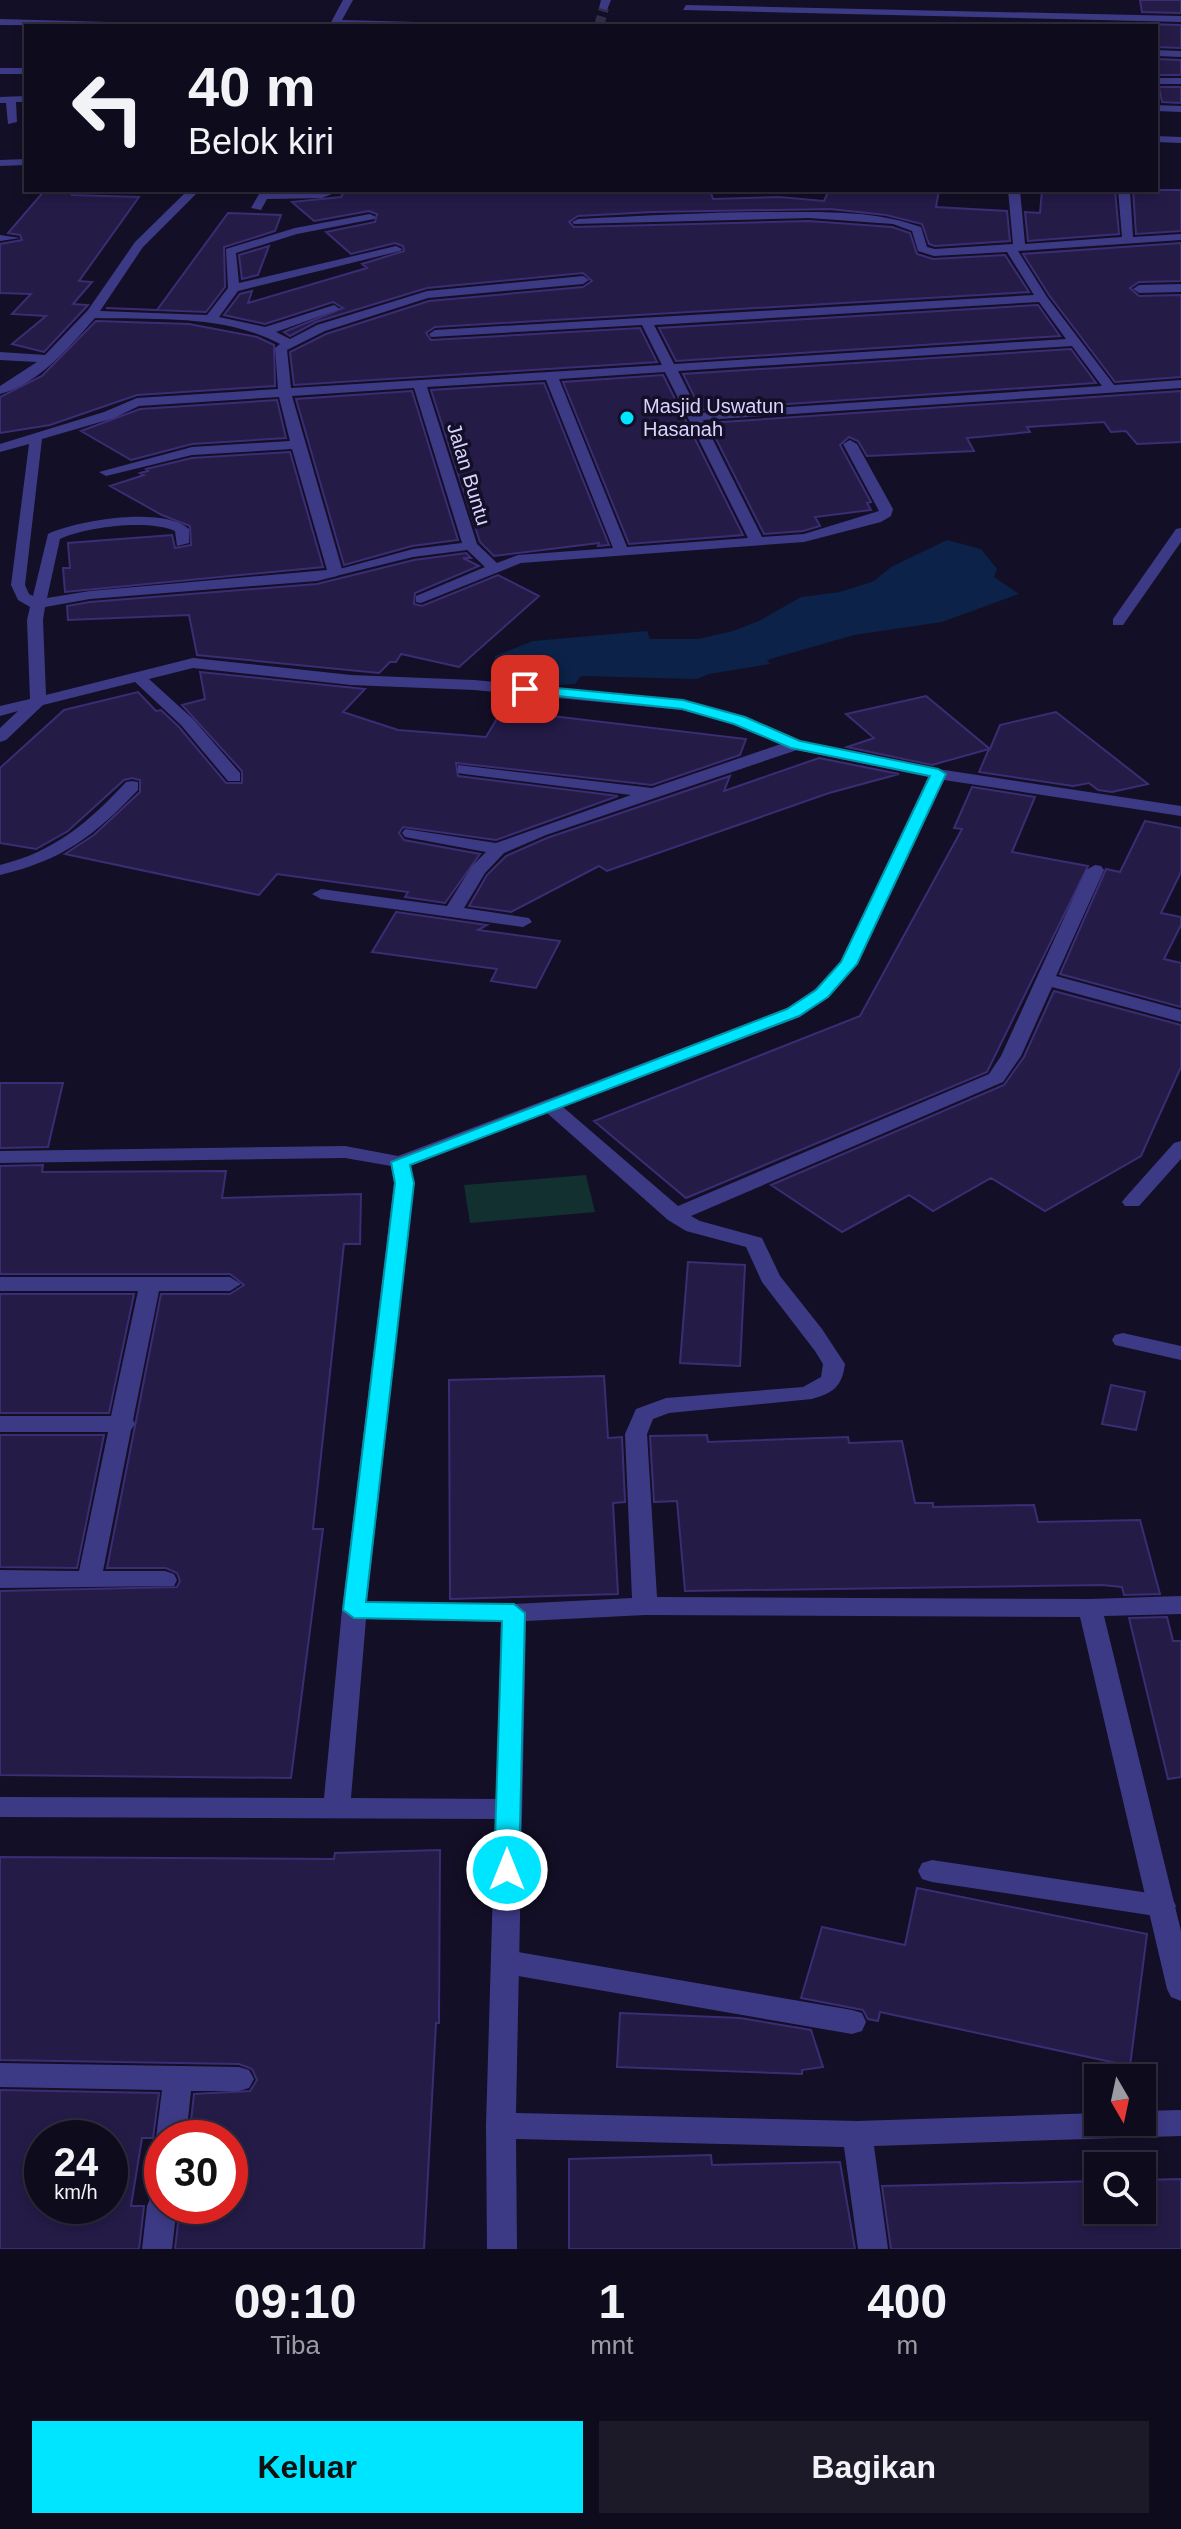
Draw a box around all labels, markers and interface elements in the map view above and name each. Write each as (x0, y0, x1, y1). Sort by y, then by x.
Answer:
text: 40 m (188, 55, 316, 118)
icon: left (56, 56, 160, 160)
text: Belok kiri (188, 121, 334, 162)
place label: Masjid Uswatun Hasanah (643, 395, 784, 440)
marker: Masjid Uswatun Hasanah (618, 409, 636, 427)
street label: Jalan Buntu (443, 420, 495, 528)
pin (491, 655, 559, 723)
icon: arrive (503, 667, 547, 711)
position arrow (465, 1828, 549, 1912)
north arrow (1084, 2064, 1156, 2136)
map controls (1084, 2064, 1156, 2224)
speed limit sign: 30 (144, 2120, 248, 2224)
text: 24 (54, 2140, 98, 2184)
button: search (1084, 2152, 1156, 2224)
text: km/h (54, 2181, 98, 2203)
text: 09:10 (234, 2275, 356, 2328)
text: 1 (598, 2275, 625, 2328)
text: 400 (867, 2275, 947, 2328)
text: Tiba (270, 2330, 320, 2360)
text: mnt (590, 2330, 633, 2360)
text: m (896, 2330, 918, 2360)
button: Keluar (32, 2421, 583, 2513)
button: Bagikan (599, 2421, 1149, 2513)

